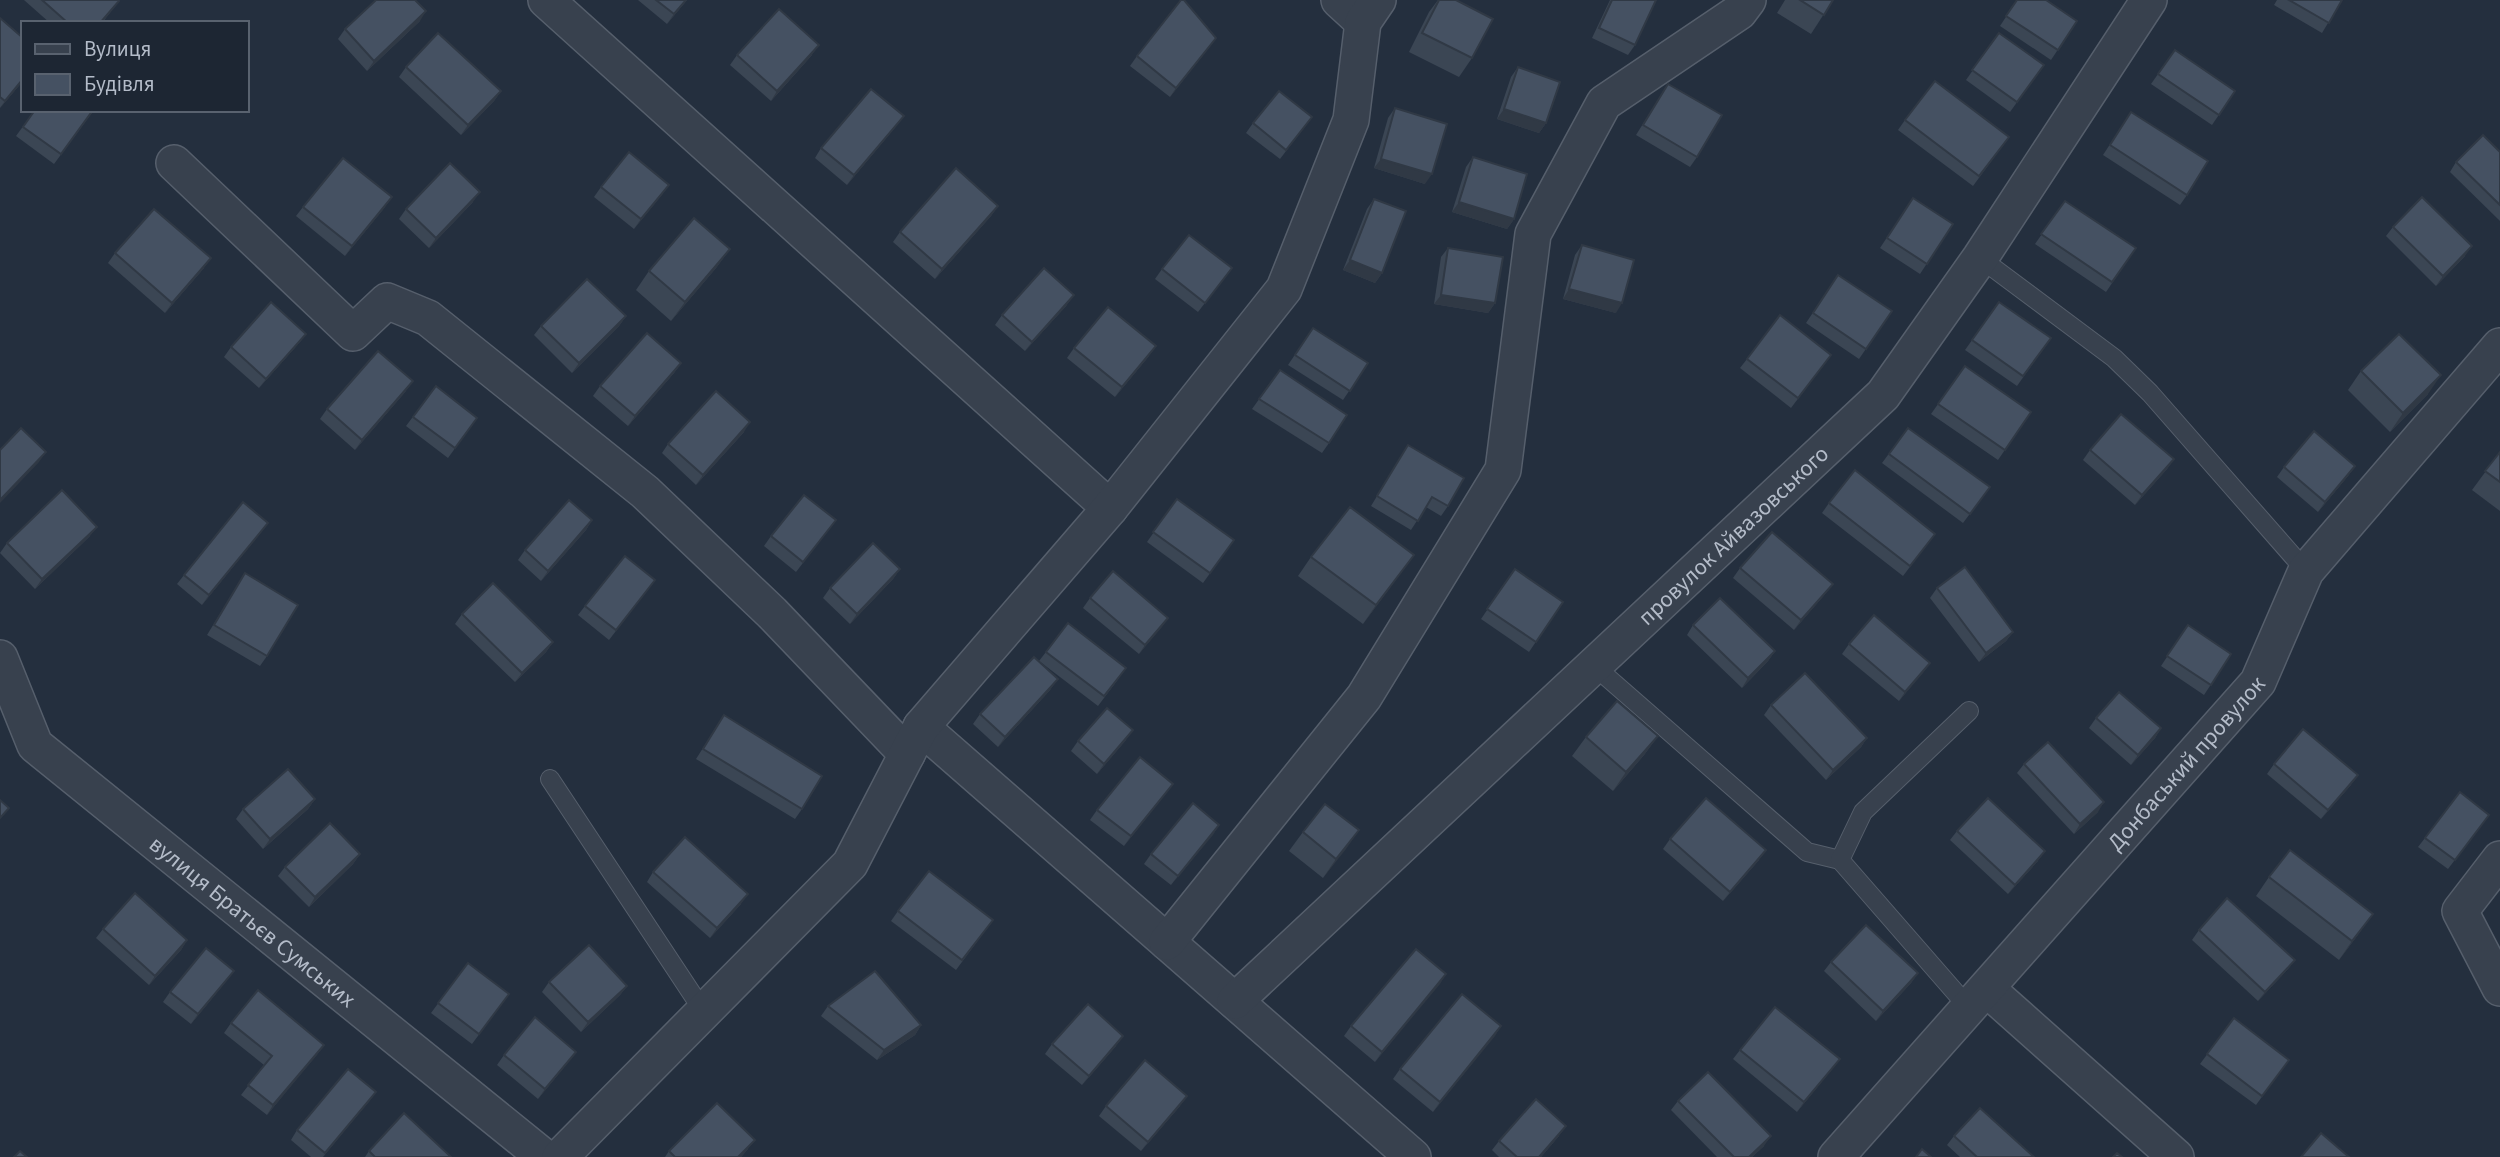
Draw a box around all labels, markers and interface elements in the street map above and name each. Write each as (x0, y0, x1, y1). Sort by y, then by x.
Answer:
legend (21, 21, 248, 112)
text: Вулиця (84, 34, 151, 64)
text: Будівля (84, 69, 155, 99)
street label: провулок Айвазовського (1630, 438, 1836, 633)
street label: Донбаський провулок (2099, 668, 2273, 858)
street label: вулиця Братьєв Сумських (143, 828, 363, 1015)

